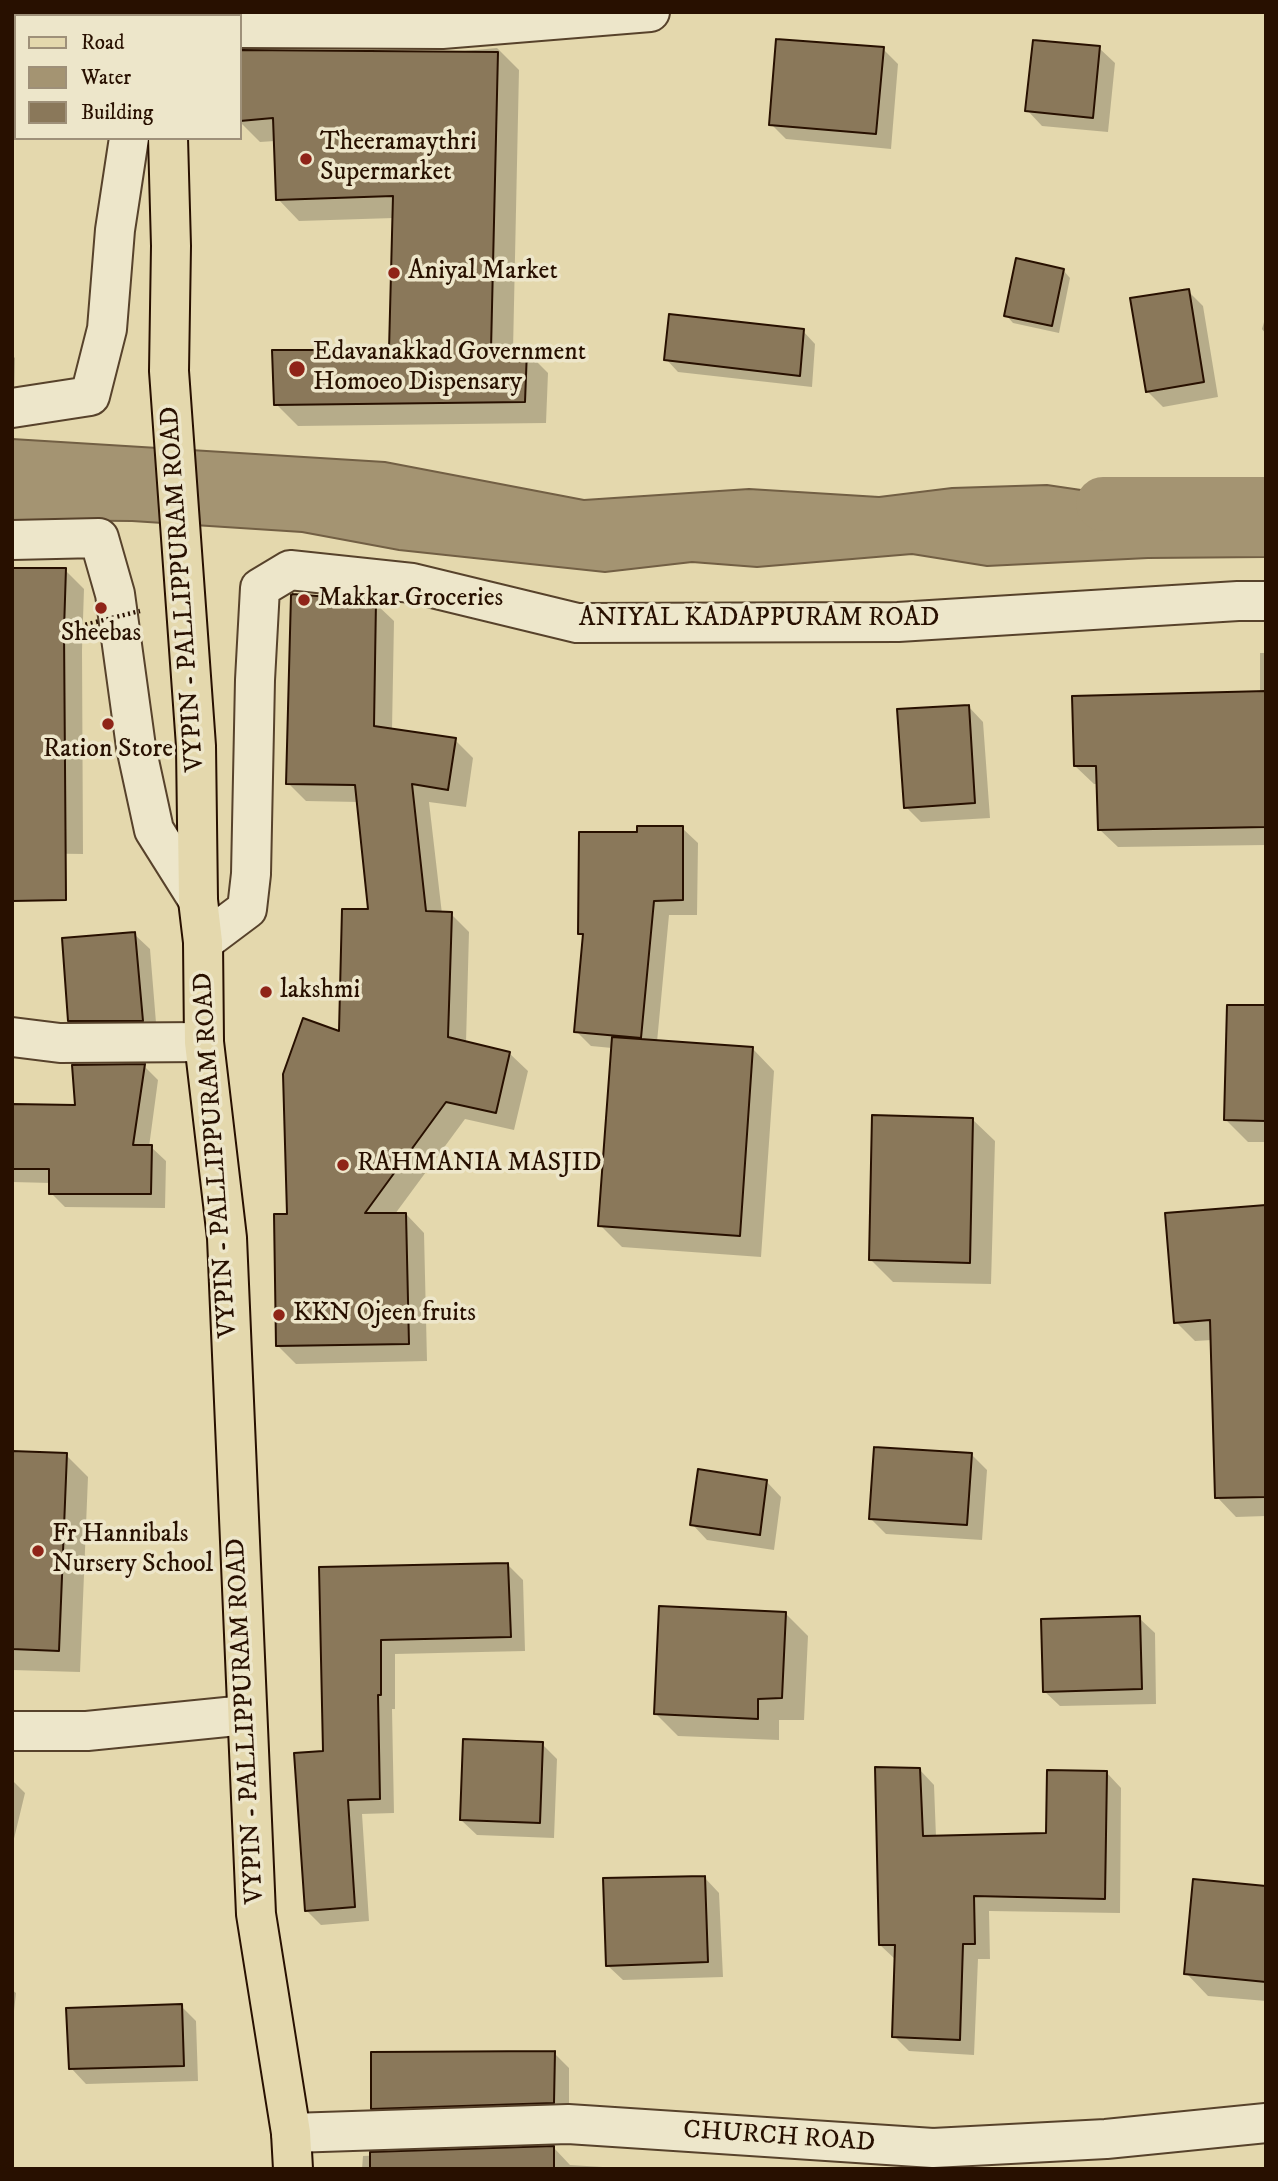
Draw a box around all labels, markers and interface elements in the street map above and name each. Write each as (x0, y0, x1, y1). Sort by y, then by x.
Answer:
legend (14, 14, 242, 140)
text: Road (81, 30, 125, 56)
text: Water (81, 65, 131, 91)
text: Building (81, 100, 153, 126)
place label: Theeramaythri Supermarket (320, 128, 477, 190)
marker: Theeramaythri Supermarket (298, 151, 314, 167)
place label: Aniyal Market (408, 257, 558, 289)
marker: Aniyal Market (386, 265, 402, 281)
place label: Edavanakkad Government Homoeo Dispensary (313, 338, 586, 400)
marker: Edavanakkad Government Homoeo Dispensary (287, 359, 307, 379)
street label: VYPIN - PALLIPPURAM ROAD (156, 405, 212, 773)
place label: Makkar Groceries (318, 584, 503, 616)
marker: Makkar Groceries (296, 592, 312, 608)
marker: Sheebas (93, 600, 109, 616)
street label: ANIYAL KADAPPURAM ROAD (579, 604, 939, 636)
place label: Sheebas (61, 619, 141, 651)
marker: Ration Store (100, 716, 116, 732)
place label: Ration Store (43, 735, 173, 767)
street label: VYPIN - PALLIPPURAM ROAD (189, 971, 245, 1339)
place label: lakshmi (280, 976, 360, 1008)
marker: lakshmi (258, 984, 274, 1000)
place label: RAHMANIA MASJID (357, 1149, 602, 1181)
marker: RAHMANIA MASJID (335, 1157, 351, 1173)
place label: KKN Ojeen fruits (293, 1299, 476, 1331)
marker: KKN Ojeen fruits (271, 1307, 287, 1323)
place label: Fr Hannibals Nursery School (52, 1520, 213, 1582)
street label: VYPIN - PALLIPPURAM ROAD (222, 1537, 272, 1905)
marker: Fr Hannibals Nursery School (30, 1543, 46, 1559)
street label: CHURCH ROAD (682, 2116, 876, 2160)

